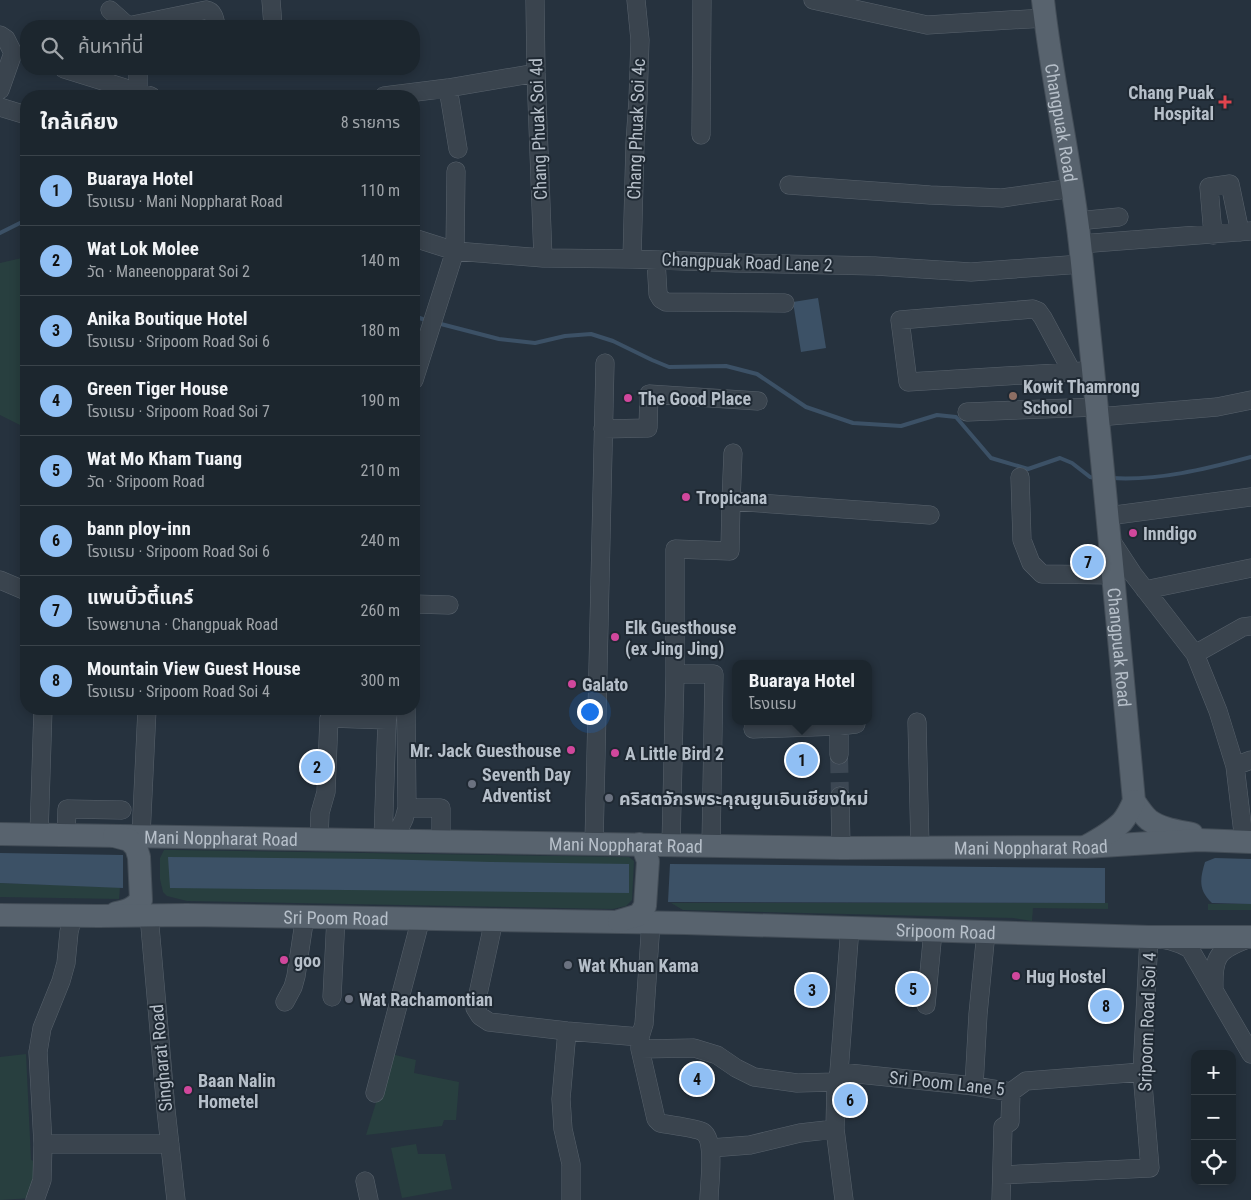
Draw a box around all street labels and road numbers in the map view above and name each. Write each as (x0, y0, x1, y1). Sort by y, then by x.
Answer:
street label: Chang Phuak Soi 4d (525, 58, 551, 200)
street label: Chang Phuak Soi 4c (623, 58, 649, 200)
street label: Changpuak Road (1041, 62, 1082, 183)
street label: Changpuak Road Lane 2 (661, 249, 833, 275)
street label: Changpuak Road (1104, 587, 1136, 708)
street label: Mani Noppharat Road (144, 826, 298, 849)
street label: Mani Noppharat Road (549, 833, 703, 856)
street label: Mani Noppharat Road (954, 835, 1108, 858)
street label: Sri Poom Road (283, 906, 389, 929)
street label: Sripoom Road (896, 919, 996, 943)
street label: Sripoom Road Soi 4 (1134, 952, 1160, 1092)
street label: Singharat Road (146, 1003, 176, 1113)
street label: Sri Poom Lane 5 (888, 1066, 1006, 1100)

